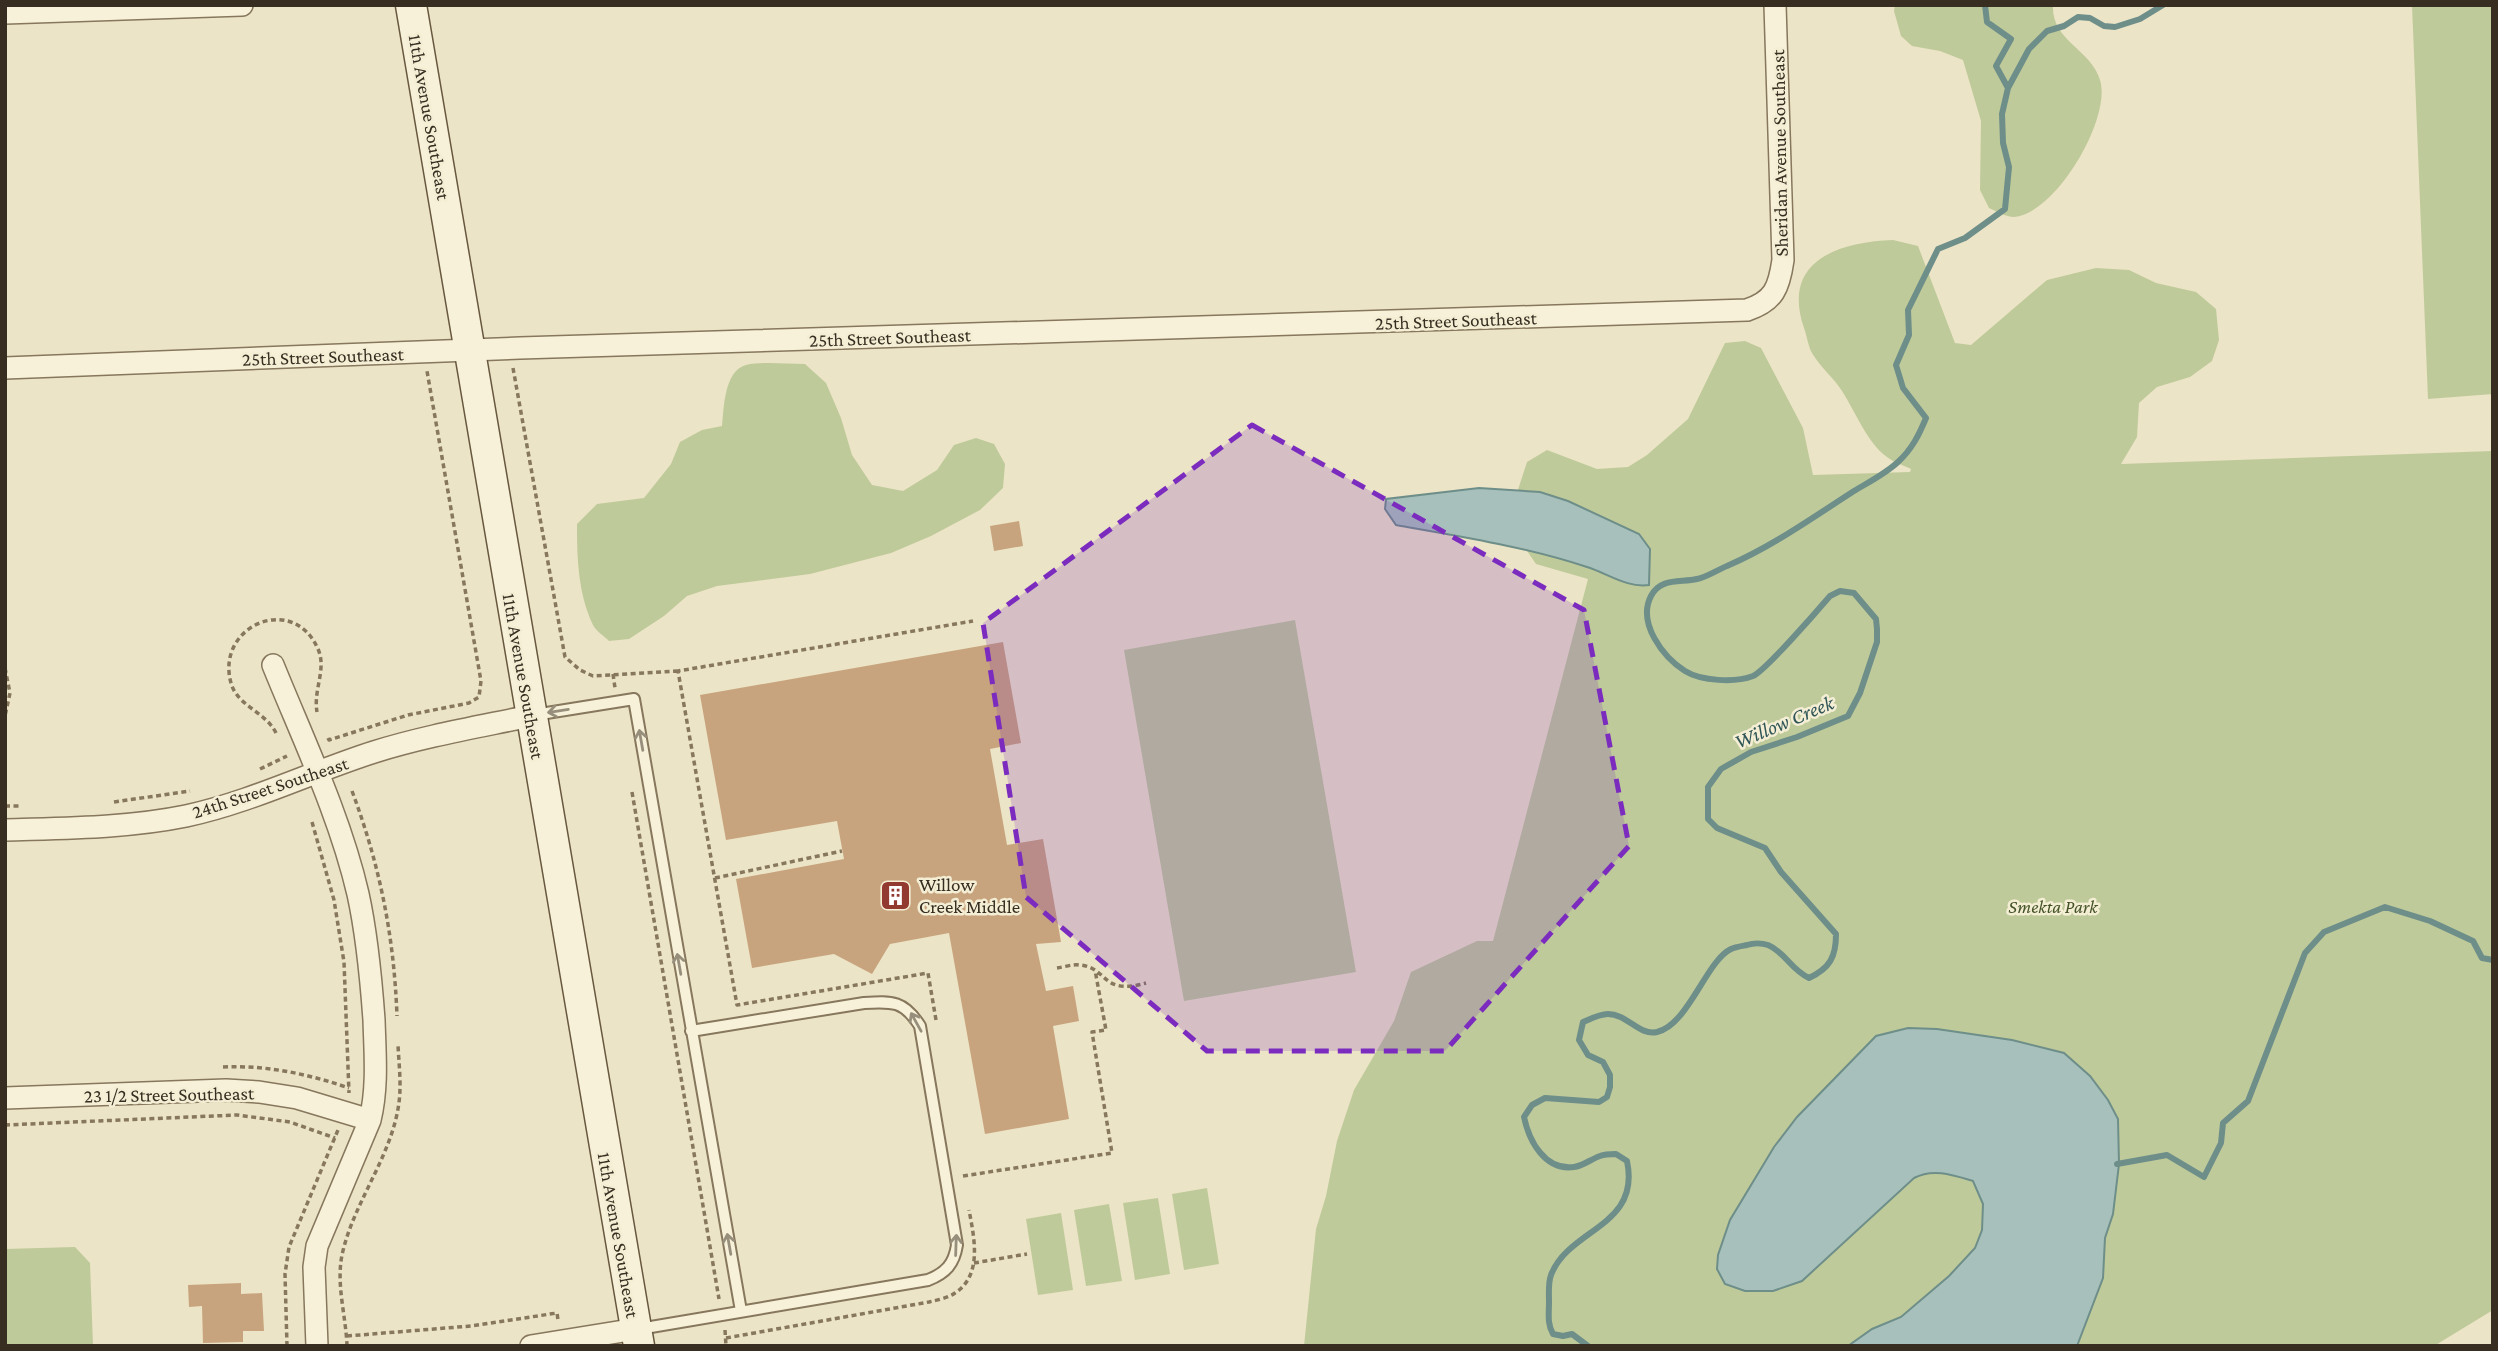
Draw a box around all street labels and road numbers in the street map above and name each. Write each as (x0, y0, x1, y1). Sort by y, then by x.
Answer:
street label: 11th Avenue Southeast (405, 33, 455, 202)
street label: Sheridan Avenue Southeast (1767, 49, 1792, 257)
street label: 25th Street Southeast (1375, 307, 1538, 334)
street label: 25th Street Southeast (809, 324, 972, 351)
street label: 25th Street Southeast (242, 343, 405, 370)
street label: 11th Avenue Southeast (499, 592, 549, 761)
street label: 24th Street Southeast (190, 752, 351, 823)
street label: 23 1/2 Street Southeast (84, 1083, 255, 1106)
street label: 11th Avenue Southeast (594, 1151, 644, 1320)

